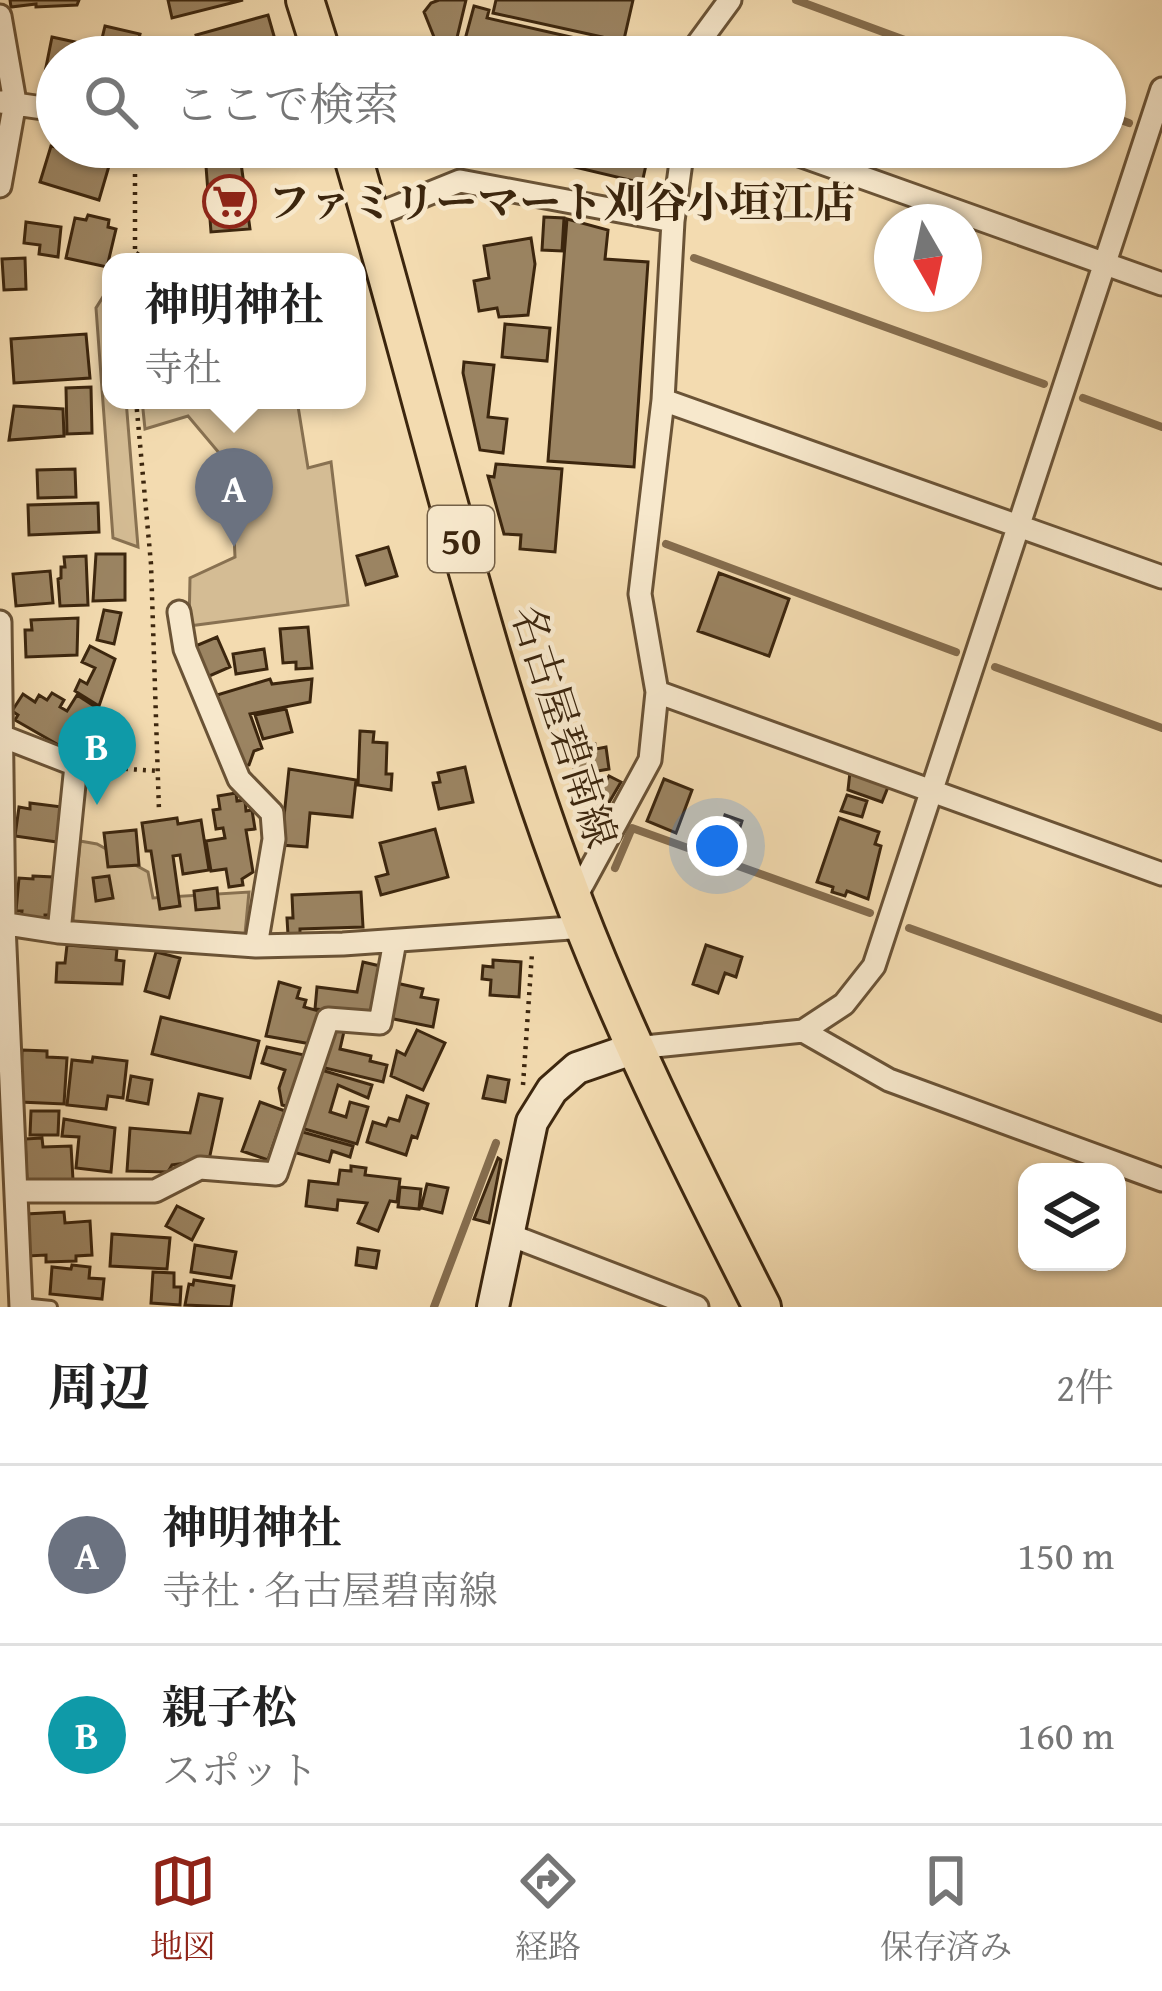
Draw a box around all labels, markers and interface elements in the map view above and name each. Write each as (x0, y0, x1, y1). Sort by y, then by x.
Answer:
search box (36, 36, 1126, 168)
icon: search (78, 69, 144, 135)
text: ここで検索 (174, 71, 399, 136)
place label: ファミリーマート刈谷小垣江店 (268, 171, 855, 232)
supermarket icon: ファミリーマート刈谷小垣江店 (201, 173, 257, 229)
north arrow (874, 204, 982, 312)
popup (102, 253, 366, 409)
text: 神明神社 (144, 271, 324, 336)
text: 寺社 (144, 338, 222, 395)
pin: A (195, 448, 273, 547)
road number: 50 (428, 506, 494, 572)
street label: 名古屋碧南線 (497, 597, 633, 855)
pin: B (58, 706, 136, 805)
your location (687, 816, 747, 876)
map controls (1018, 1163, 1126, 1271)
button: layers (1018, 1163, 1126, 1271)
text: 周辺 (48, 1349, 150, 1424)
text: 2件 (1056, 1358, 1114, 1415)
text: 神明神社 (162, 1494, 342, 1559)
text: A (75, 1526, 99, 1583)
text: 150 m (1017, 1526, 1114, 1583)
text: 寺社 · 名古屋碧南線 (162, 1561, 498, 1618)
text: 親子松 (162, 1674, 297, 1739)
text: B (75, 1706, 99, 1763)
text: 160 m (1017, 1706, 1114, 1763)
text: スポット (162, 1741, 318, 1798)
tab: 地図 (150, 1848, 216, 1970)
tab: 経路 (515, 1848, 581, 1970)
tab: 保存済み (880, 1848, 1012, 1970)

